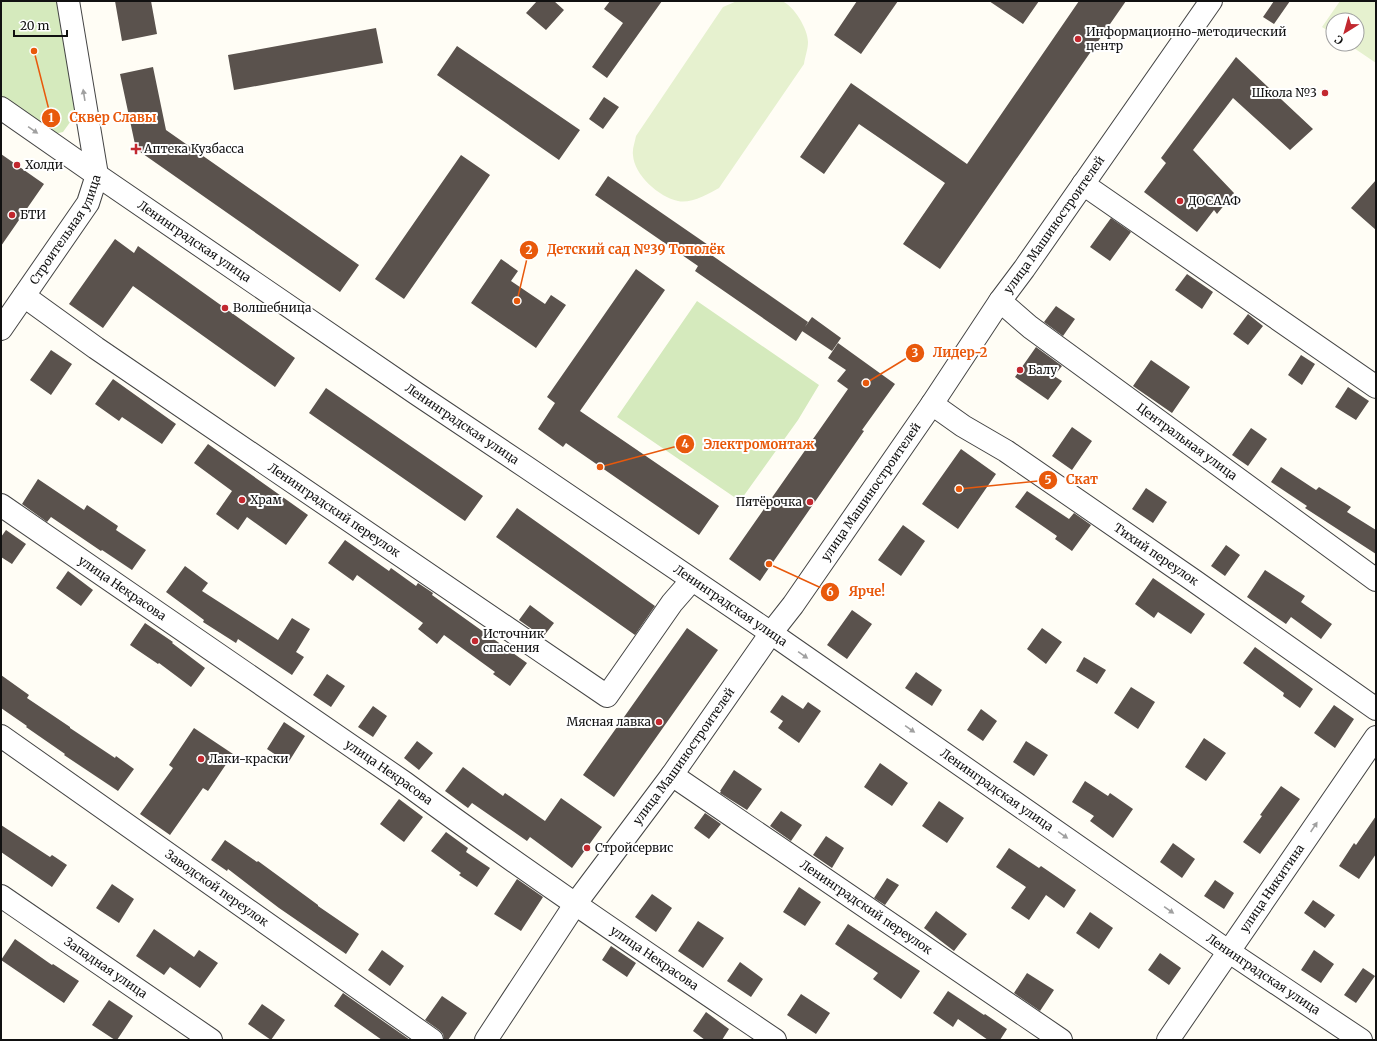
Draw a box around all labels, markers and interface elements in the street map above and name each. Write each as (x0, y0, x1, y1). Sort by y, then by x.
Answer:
scale bar (14, 12, 67, 38)
north arrow (1325, 12, 1365, 52)
text: 20 m (20, 18, 49, 33)
place label: Информационно-методический центр (1086, 24, 1287, 53)
text: С (1332, 32, 1346, 48)
marker: Информационно-методический центр (1073, 34, 1083, 44)
place label: Школа №3 (1251, 85, 1317, 100)
marker: Школа №3 (1320, 88, 1330, 98)
one-way arrow (81, 89, 87, 101)
callout: Сквер Славы (41, 105, 164, 130)
text: Сквер Славы (69, 109, 157, 126)
text: 1 (48, 110, 54, 125)
one-way arrow (28, 126, 38, 134)
place label: Аптека Кузбасса (143, 141, 244, 156)
marker: Аптека Кузбасса (131, 144, 141, 154)
street label: улица Машиностроителей (1000, 153, 1108, 296)
place label: Холди (25, 157, 63, 172)
marker: Холди (12, 160, 22, 170)
street label: Строительная улица (26, 172, 104, 287)
place label: ДОСААФ (1188, 193, 1241, 208)
marker: ДОСААФ (1175, 196, 1185, 206)
street label: Ленинградская улица (135, 197, 255, 286)
place label: БТИ (20, 207, 46, 222)
marker: БТИ (7, 210, 17, 220)
callout: Детский сад №39 Тополёк (519, 237, 733, 262)
text: Детский сад №39 Тополёк (547, 241, 725, 258)
text: 2 (525, 242, 533, 257)
place label: Волшебница (233, 300, 312, 315)
marker: Волшебница (220, 303, 230, 313)
callout: Лидер-2 (905, 340, 996, 365)
text: Лидер-2 (933, 344, 988, 361)
text: 3 (912, 345, 919, 360)
place label: Балу (1028, 362, 1057, 377)
marker: Балу (1015, 365, 1025, 375)
street label: Ленинградская улица (402, 380, 523, 468)
street label: Центральная улица (1134, 400, 1241, 483)
street label: улица Машиностроителей (818, 420, 924, 564)
callout: Электромонтаж (675, 432, 823, 457)
text: 4 (681, 436, 689, 451)
text: Электромонтаж (703, 436, 815, 453)
street label: Ленинградский переулок (266, 460, 404, 560)
callout: Скат (1038, 467, 1106, 492)
text: Скат (1066, 471, 1098, 488)
text: 5 (1044, 472, 1052, 487)
place label: Храм (250, 492, 282, 507)
place label: Пятёрочка (736, 494, 803, 509)
marker: Храм (237, 495, 247, 505)
marker: Пятёрочка (805, 497, 815, 507)
street label: Тихий переулок (1111, 520, 1202, 589)
street label: улица Некрасова (75, 552, 170, 624)
street label: Ленинградская улица (671, 561, 791, 649)
callout: Ярче! (820, 579, 893, 604)
text: Ярче! (849, 583, 885, 600)
text: 6 (826, 584, 834, 599)
place label: Источник спасения (483, 626, 545, 655)
marker: Источник спасения (470, 636, 480, 646)
one-way arrow (798, 651, 808, 659)
street label: улица Машиностроителей (629, 685, 738, 827)
place label: Мясная лавка (566, 714, 652, 729)
marker: Мясная лавка (654, 717, 664, 727)
one-way arrow (905, 725, 915, 733)
street label: улица Некрасова (342, 736, 436, 808)
street label: Ленинградская улица (938, 745, 1057, 834)
place label: Лаки-краски (209, 751, 289, 766)
marker: Лаки-краски (196, 754, 206, 764)
one-way arrow (1310, 821, 1318, 832)
one-way arrow (1058, 831, 1068, 839)
place label: Стройсервис (595, 840, 673, 855)
street label: улица Никитина (1236, 841, 1308, 935)
marker: Стройсервис (582, 843, 592, 853)
street label: Заводской переулок (162, 846, 272, 930)
street label: Ленинградский переулок (798, 857, 936, 957)
one-way arrow (1164, 906, 1175, 914)
street label: улица Некрасова (608, 922, 702, 993)
street label: Ленинградская улица (1204, 930, 1324, 1018)
street label: Западная улица (62, 934, 151, 1001)

